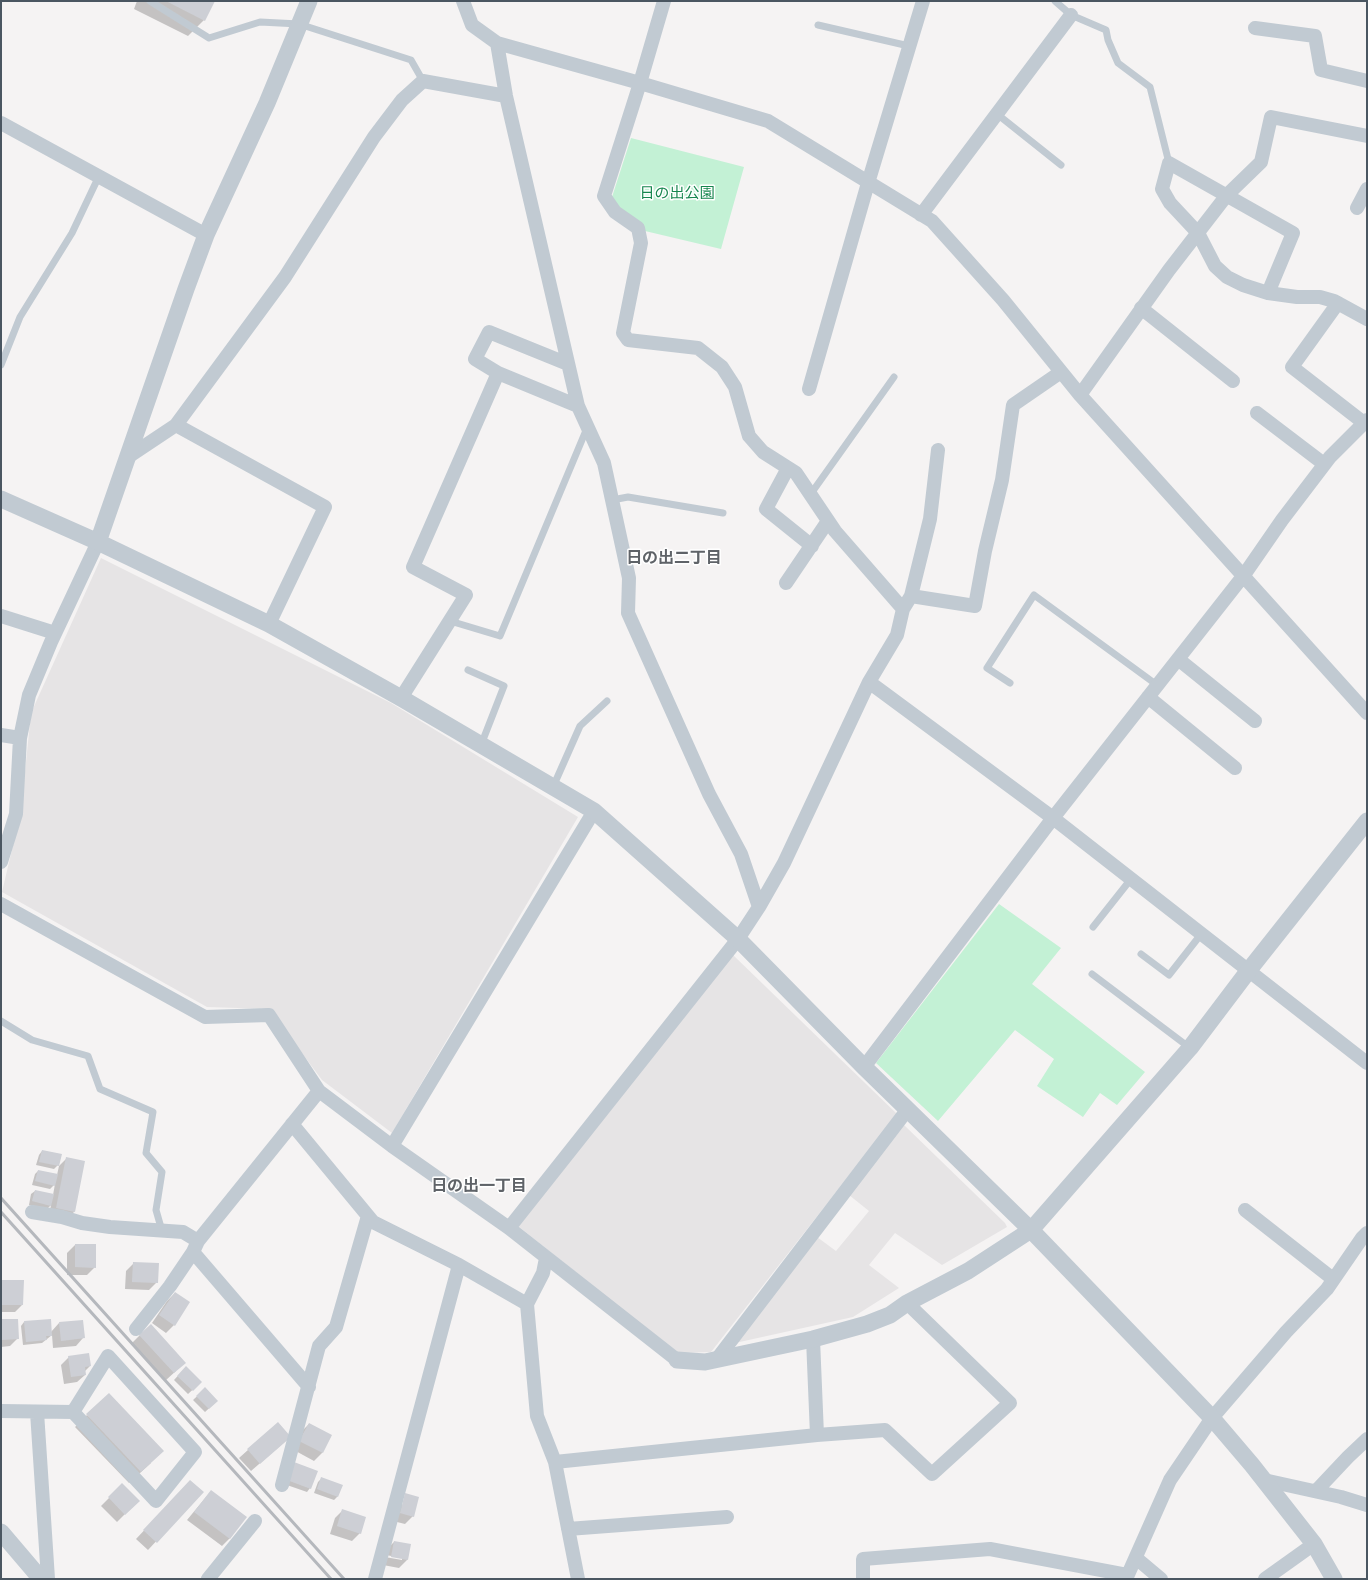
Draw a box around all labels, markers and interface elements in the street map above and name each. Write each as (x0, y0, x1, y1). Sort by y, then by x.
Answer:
park label: 日の出公園 (640, 185, 714, 203)
district label: 日の出二丁目 (626, 549, 722, 569)
district label: 日の出一丁目 (431, 1177, 527, 1197)

